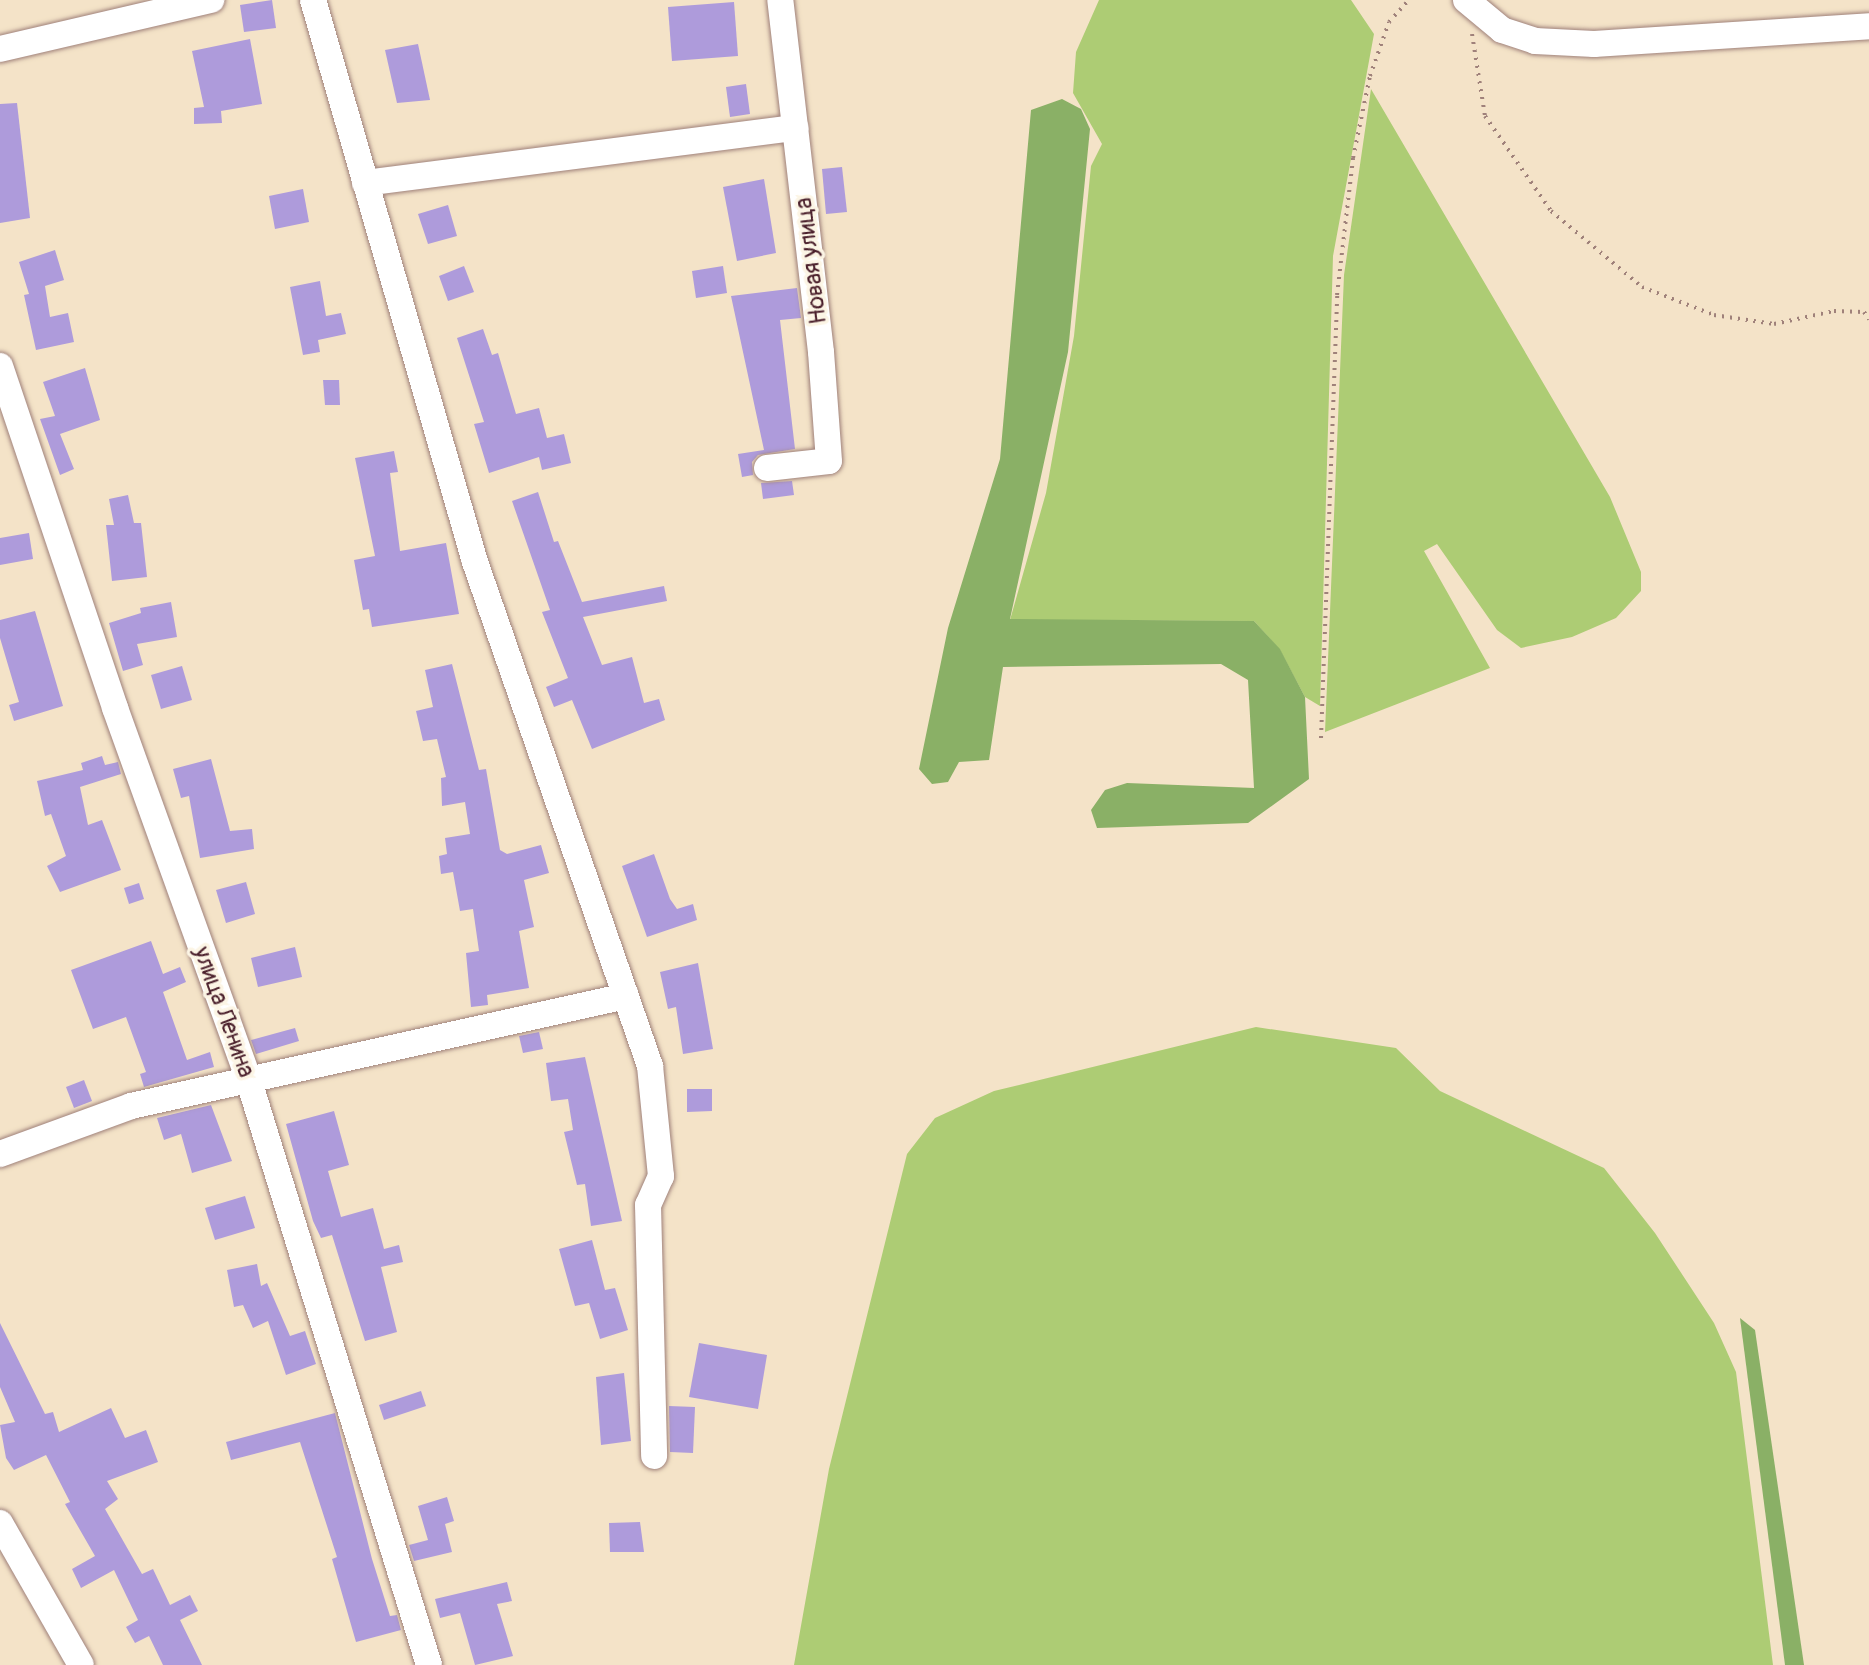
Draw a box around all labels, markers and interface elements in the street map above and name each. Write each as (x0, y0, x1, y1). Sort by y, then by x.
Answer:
street label: Новая улица (789, 196, 833, 326)
street label: улица Ленина (187, 943, 261, 1081)

